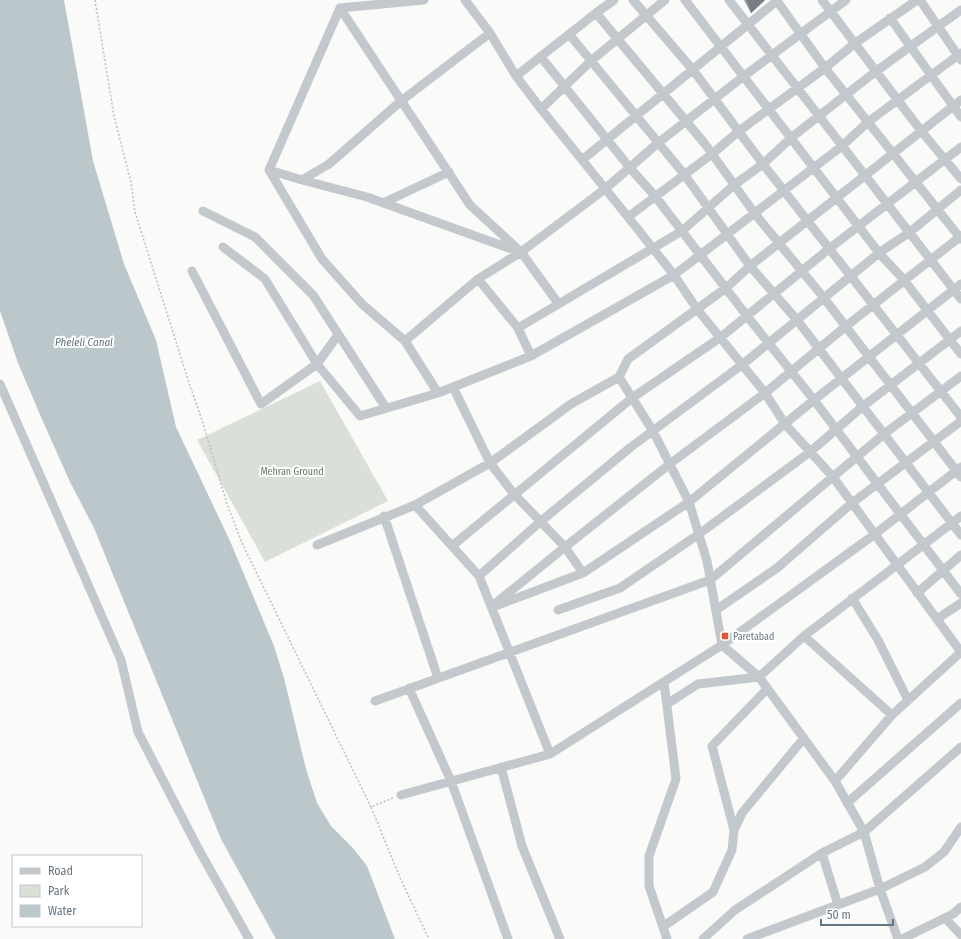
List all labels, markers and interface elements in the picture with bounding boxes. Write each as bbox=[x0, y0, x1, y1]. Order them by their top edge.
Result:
water label: Pheleli Canal bbox=[55, 336, 113, 349]
park label: Mehran Ground bbox=[260, 466, 324, 478]
marker: Paretabad bbox=[720, 631, 730, 641]
place label: Paretabad bbox=[733, 631, 774, 643]
legend bbox=[12, 855, 142, 927]
text: Road bbox=[48, 864, 73, 878]
text: Park bbox=[48, 884, 70, 898]
scale bar bbox=[821, 901, 893, 927]
text: Water bbox=[48, 904, 77, 918]
text: 50 m bbox=[827, 908, 851, 922]

